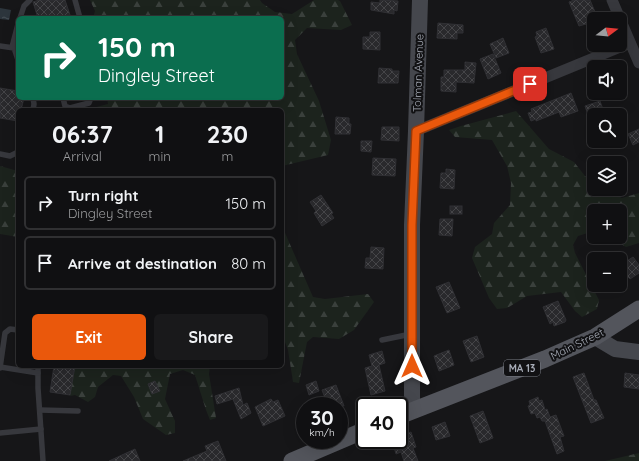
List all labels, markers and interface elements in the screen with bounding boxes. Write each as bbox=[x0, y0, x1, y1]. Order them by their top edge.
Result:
north arrow bbox=[587, 12, 627, 52]
map controls bbox=[587, 12, 627, 292]
text: 150 m bbox=[98, 29, 176, 64]
icon: right bbox=[32, 32, 84, 84]
street label: Tolman Avenue bbox=[410, 34, 426, 112]
button: sound bbox=[587, 60, 627, 100]
text: Dingley Street bbox=[98, 64, 215, 87]
pin bbox=[513, 67, 547, 101]
icon: arrive bbox=[519, 73, 541, 95]
button: search bbox=[587, 108, 627, 148]
text: 06:37 bbox=[52, 119, 113, 149]
text: 1 bbox=[155, 119, 164, 149]
text: 230 bbox=[207, 119, 248, 149]
text: Arrival bbox=[63, 148, 102, 164]
text: min bbox=[149, 148, 171, 164]
text: m bbox=[221, 148, 233, 164]
button: layers bbox=[587, 156, 627, 196]
text: Turn right bbox=[68, 186, 139, 205]
icon: right bbox=[34, 192, 56, 214]
text: 150 m bbox=[226, 194, 266, 213]
button: + bbox=[587, 204, 627, 244]
text: Dingley Street bbox=[68, 205, 152, 221]
icon: arrive bbox=[34, 252, 56, 274]
button: − bbox=[587, 252, 627, 292]
text: Arrive at destination bbox=[68, 254, 217, 273]
text: 80 m bbox=[231, 254, 266, 273]
button: Exit bbox=[32, 314, 146, 360]
button: Share bbox=[154, 314, 268, 360]
street label: Main Street bbox=[548, 325, 606, 363]
position arrow bbox=[391, 345, 433, 387]
road number: MA 13 bbox=[504, 360, 540, 376]
speed limit sign: 40 bbox=[356, 397, 408, 449]
text: 30 bbox=[310, 405, 334, 430]
text: km/h bbox=[309, 426, 335, 439]

